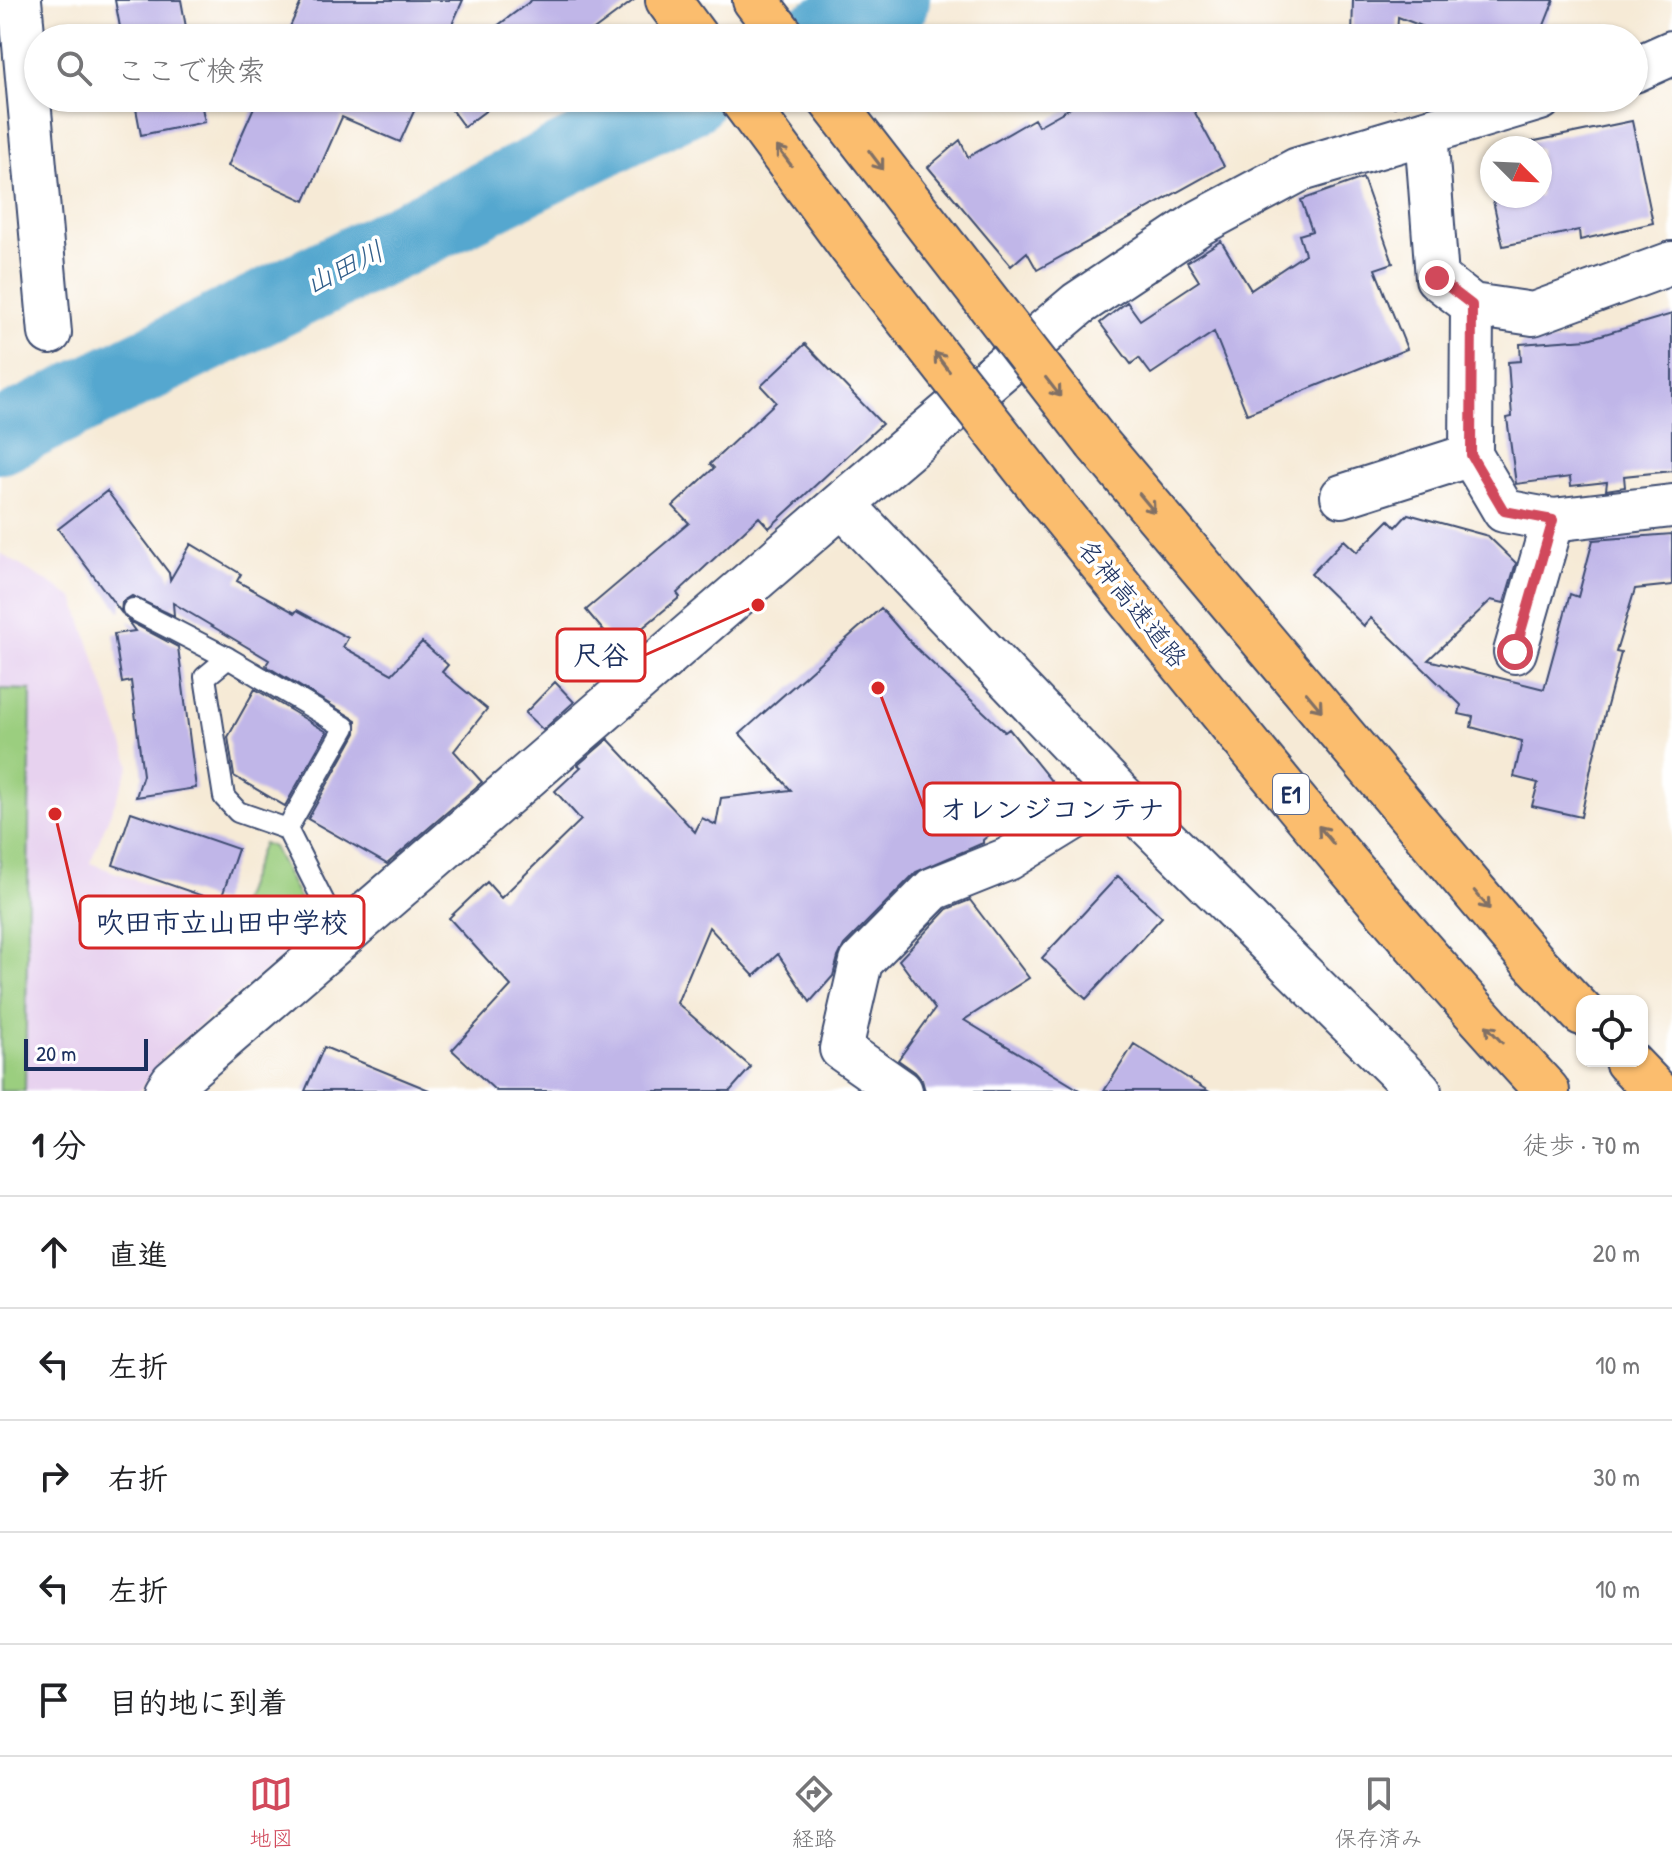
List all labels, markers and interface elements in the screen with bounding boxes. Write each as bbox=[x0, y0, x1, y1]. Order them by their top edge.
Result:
search box bbox=[24, 24, 1648, 112]
icon: search bbox=[52, 46, 96, 90]
text: ここで検索 bbox=[116, 50, 266, 90]
north arrow bbox=[1480, 136, 1552, 208]
one-way arrow bbox=[776, 146, 793, 167]
one-way arrow bbox=[868, 149, 885, 170]
water label: 山田川 bbox=[298, 232, 390, 302]
route end bbox=[1419, 260, 1455, 296]
one-way arrow bbox=[933, 352, 950, 373]
one-way arrow bbox=[1045, 376, 1062, 397]
one-way arrow bbox=[1138, 492, 1156, 512]
street label: 名神高速道路 bbox=[1070, 531, 1196, 675]
callout: 尺谷 bbox=[557, 629, 645, 681]
route start bbox=[1497, 634, 1533, 670]
text: 尺谷 bbox=[573, 636, 629, 674]
one-way arrow bbox=[1305, 691, 1323, 712]
road number: E1 bbox=[1273, 774, 1309, 814]
callout: オレンジコンテナ bbox=[924, 783, 1180, 835]
text: オレンジコンテナ bbox=[939, 790, 1165, 828]
one-way arrow bbox=[1317, 826, 1335, 846]
one-way arrow bbox=[1473, 890, 1491, 910]
callout: 吹田市立山田中学校 bbox=[80, 896, 364, 948]
text: 吹田市立山田中学校 bbox=[96, 903, 348, 941]
map controls bbox=[1576, 995, 1648, 1067]
button: locate bbox=[1576, 995, 1648, 1067]
one-way arrow bbox=[1485, 1024, 1503, 1044]
scale bar bbox=[24, 1035, 148, 1071]
text: 20 m bbox=[36, 1038, 76, 1068]
text: 1 分 bbox=[32, 1122, 86, 1168]
text: 徒歩 · 70 m bbox=[1523, 1127, 1640, 1162]
icon: ahead bbox=[32, 1230, 76, 1274]
text: 直進 bbox=[108, 1234, 168, 1274]
text: 20 m bbox=[1593, 1235, 1640, 1270]
icon: left bbox=[32, 1342, 76, 1386]
text: 左折 bbox=[108, 1346, 168, 1386]
text: 10 m bbox=[1595, 1347, 1640, 1382]
icon: right bbox=[32, 1454, 76, 1498]
text: 右折 bbox=[108, 1458, 168, 1498]
text: 30 m bbox=[1593, 1459, 1640, 1494]
icon: left bbox=[32, 1566, 76, 1610]
text: 左折 bbox=[108, 1570, 168, 1610]
text: 10 m bbox=[1595, 1571, 1640, 1606]
icon: arrive bbox=[32, 1678, 76, 1722]
text: 目的地に到着 bbox=[108, 1682, 288, 1722]
tab: 地図 bbox=[249, 1772, 293, 1853]
tab: 経路 bbox=[792, 1772, 836, 1853]
tab: 保存済み bbox=[1335, 1772, 1423, 1853]

